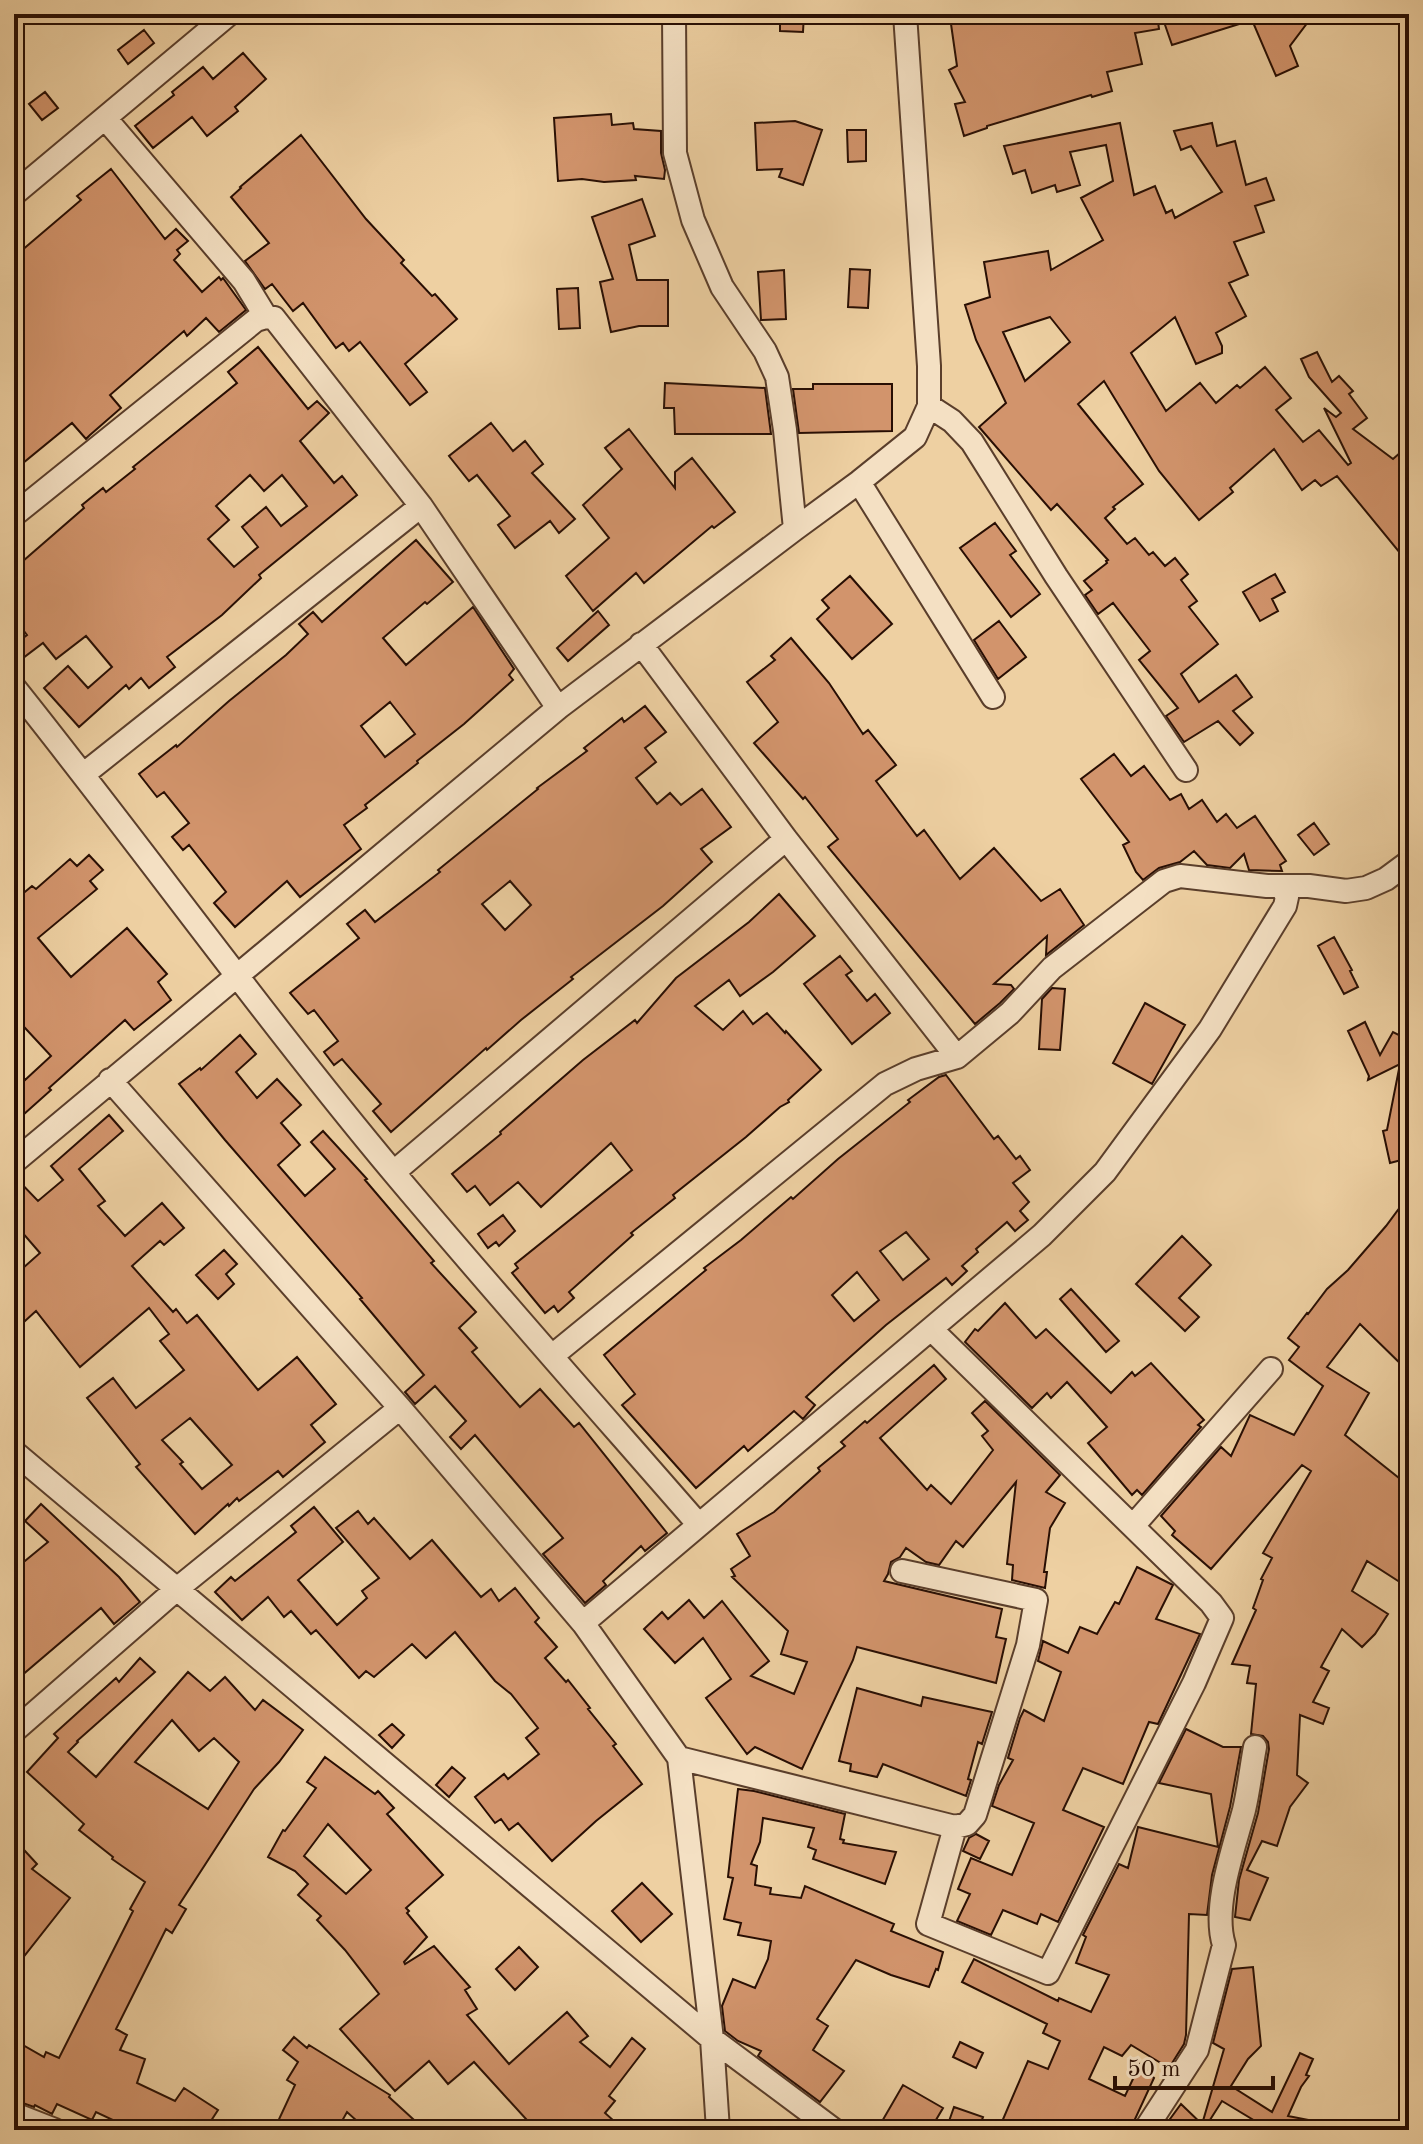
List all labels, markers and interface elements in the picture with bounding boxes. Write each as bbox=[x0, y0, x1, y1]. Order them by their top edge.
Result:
scale bar bbox=[1115, 2040, 1273, 2090]
text: 50 m bbox=[1127, 2058, 1181, 2082]

